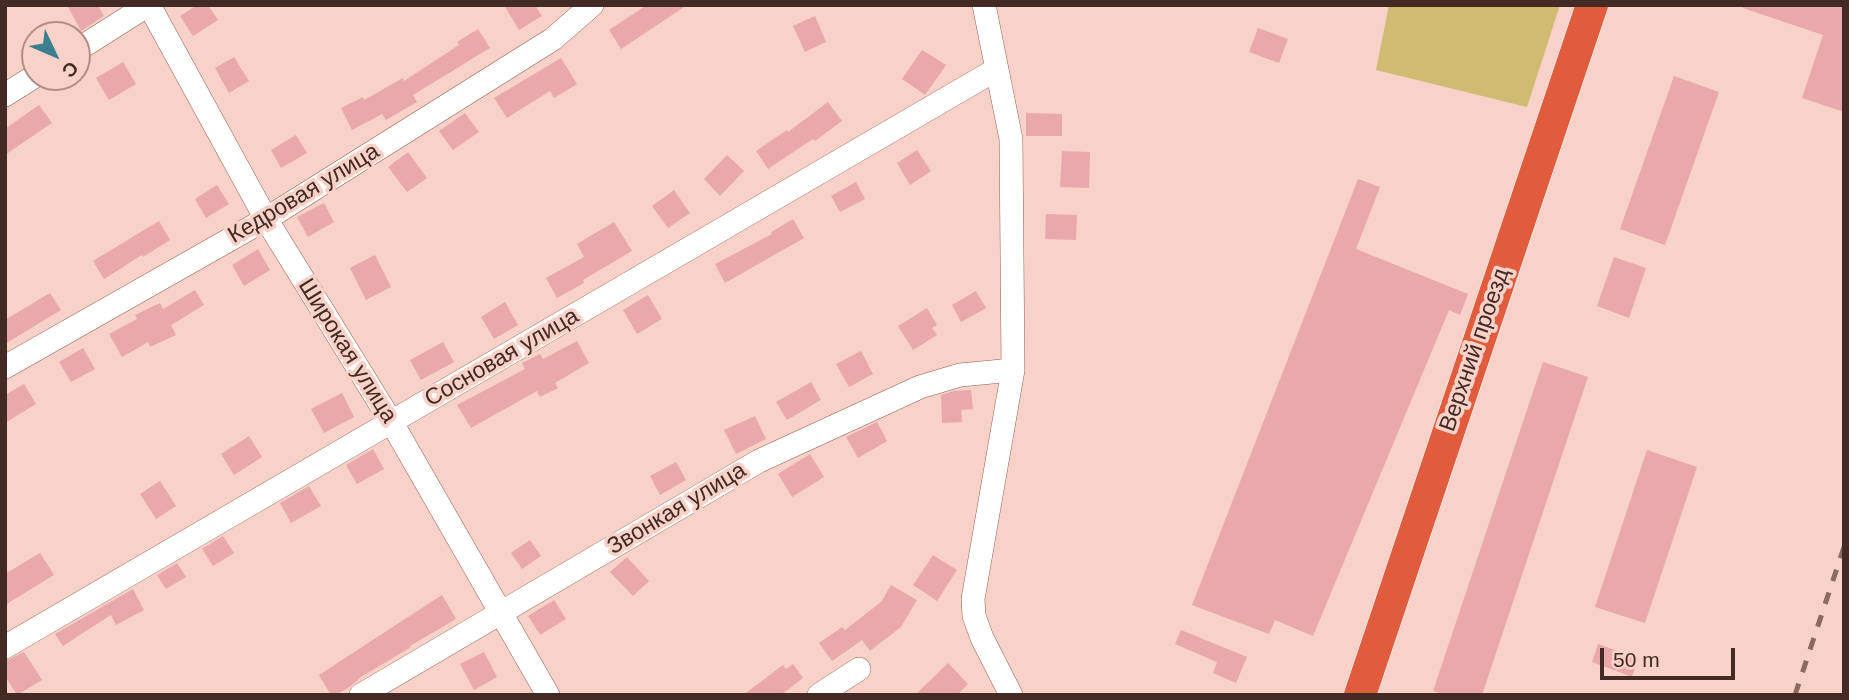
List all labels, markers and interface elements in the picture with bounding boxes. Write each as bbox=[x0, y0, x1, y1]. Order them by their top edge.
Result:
north arrow bbox=[21, 21, 91, 91]
text: С bbox=[58, 57, 82, 82]
street label: Кедровая улица bbox=[223, 138, 385, 250]
street label: Верхний проезд bbox=[1434, 265, 1516, 435]
street label: Широкая улица bbox=[292, 274, 402, 428]
street label: Сосновая улица bbox=[420, 303, 584, 413]
street label: Звонкая улица bbox=[603, 457, 751, 561]
scale bar bbox=[1604, 634, 1739, 678]
text: 50 m bbox=[1613, 648, 1660, 671]

